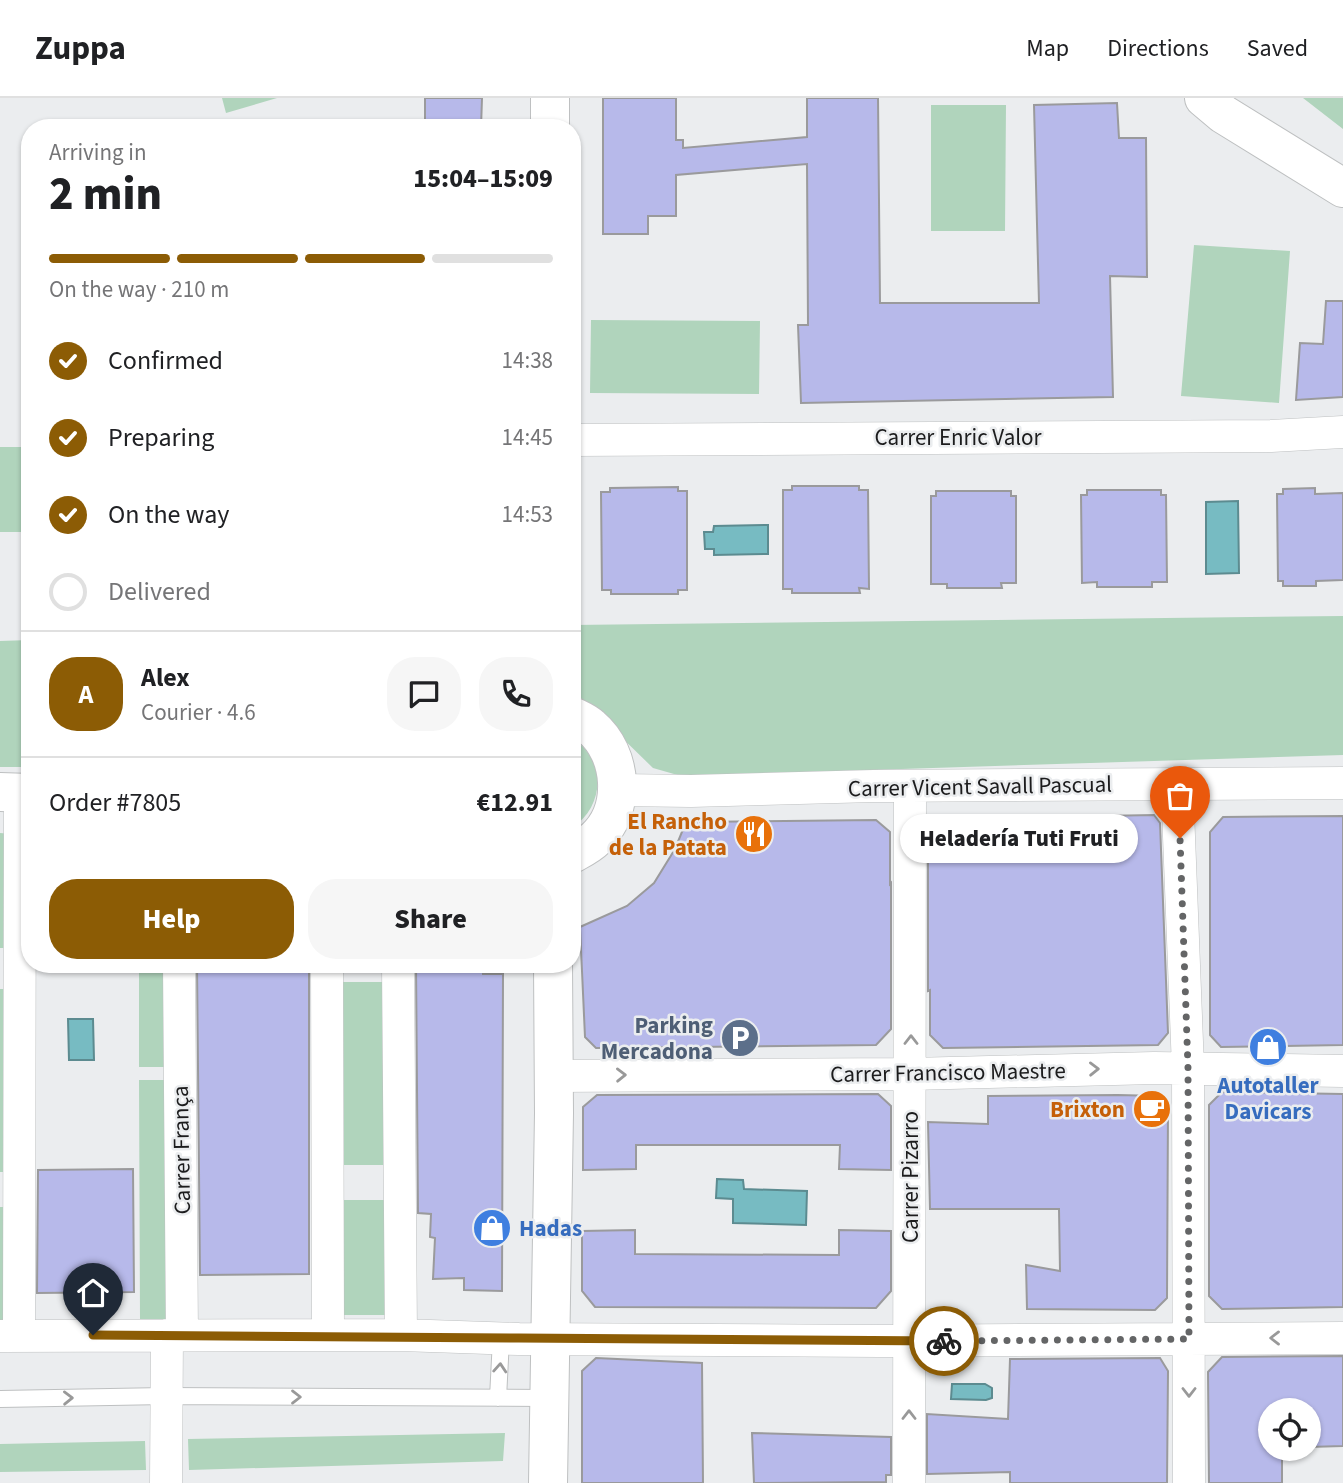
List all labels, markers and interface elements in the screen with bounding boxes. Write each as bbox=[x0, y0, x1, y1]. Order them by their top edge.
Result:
text: Zuppa bbox=[35, 25, 126, 72]
text: Map bbox=[1026, 31, 1069, 66]
text: Directions bbox=[1107, 31, 1209, 66]
text: Saved bbox=[1247, 31, 1308, 66]
text: Arriving in bbox=[49, 136, 147, 169]
text: 15:04–15:09 bbox=[413, 160, 553, 197]
text: 2 min bbox=[49, 162, 162, 227]
text: On the way · 210 m bbox=[49, 273, 229, 306]
icon: check bbox=[49, 342, 87, 380]
text: Confirmed bbox=[108, 342, 223, 379]
text: 14:38 bbox=[502, 344, 553, 377]
icon: check bbox=[49, 419, 87, 457]
text: Preparing bbox=[108, 419, 214, 456]
text: 14:45 bbox=[502, 421, 553, 454]
street label: Carrer Enric Valor bbox=[874, 421, 1043, 454]
icon: check bbox=[49, 496, 87, 534]
text: On the way bbox=[108, 496, 229, 533]
text: 14:53 bbox=[502, 498, 553, 531]
text: Delivered bbox=[108, 573, 211, 610]
button: chat bbox=[387, 657, 461, 731]
button: phone bbox=[479, 657, 553, 731]
text: Alex bbox=[141, 659, 190, 696]
text: A bbox=[79, 676, 93, 713]
text: Courier · 4.6 bbox=[141, 696, 256, 729]
pin bbox=[1150, 766, 1210, 838]
street label: Carrer Vicent Savall Pascual bbox=[848, 768, 1112, 805]
icon: bag bbox=[1161, 777, 1199, 815]
text: Order #7805 bbox=[49, 784, 181, 821]
text: €12.91 bbox=[477, 784, 553, 821]
place label: El Rancho de la Patata bbox=[609, 805, 727, 864]
restaurant icon: El Rancho de la Patata bbox=[733, 813, 775, 855]
callout: Heladería Tuti Fruti bbox=[900, 814, 1138, 862]
text: Heladería Tuti Fruti bbox=[919, 822, 1119, 855]
button: Help bbox=[49, 879, 294, 959]
button: Share bbox=[308, 879, 553, 959]
place label: Parking Mercadona bbox=[601, 1009, 713, 1068]
parking icon: Parking Mercadona bbox=[719, 1017, 761, 1059]
shop icon: Autotaller Davicars bbox=[1247, 1026, 1289, 1068]
one-way arrow bbox=[903, 1035, 919, 1045]
street label: Carrer Francisco Maestre bbox=[830, 1054, 1066, 1091]
one-way arrow bbox=[1088, 1062, 1099, 1077]
one-way arrow bbox=[616, 1067, 627, 1083]
place label: Autotaller Davicars bbox=[1216, 1069, 1320, 1128]
street label: Carrer França bbox=[164, 1085, 199, 1215]
cafe icon: Brixton bbox=[1131, 1088, 1173, 1130]
place label: Brixton bbox=[1050, 1093, 1125, 1126]
street label: Carrer Pizarro bbox=[894, 1111, 927, 1243]
shop icon: Hadas bbox=[471, 1207, 513, 1249]
place label: Hadas bbox=[519, 1212, 582, 1245]
pin bbox=[63, 1263, 123, 1335]
icon: home bbox=[74, 1274, 112, 1312]
courier bbox=[909, 1306, 979, 1376]
icon: bike bbox=[925, 1322, 963, 1360]
one-way arrow bbox=[1269, 1330, 1280, 1346]
one-way arrow bbox=[492, 1363, 507, 1374]
one-way arrow bbox=[1181, 1387, 1197, 1397]
one-way arrow bbox=[290, 1389, 301, 1404]
one-way arrow bbox=[63, 1390, 74, 1405]
map controls bbox=[1258, 1398, 1321, 1461]
button: locate bbox=[1258, 1398, 1321, 1461]
one-way arrow bbox=[901, 1409, 917, 1420]

